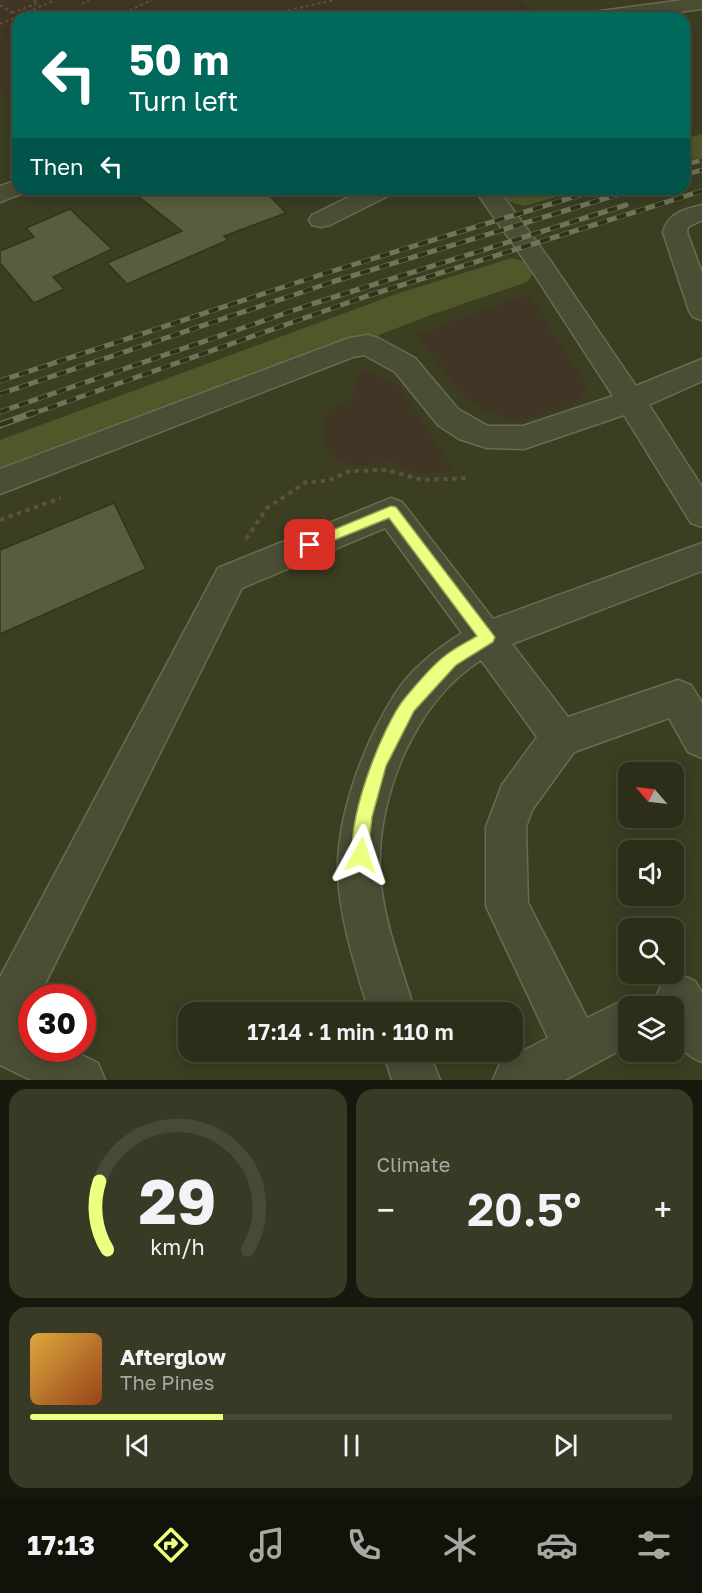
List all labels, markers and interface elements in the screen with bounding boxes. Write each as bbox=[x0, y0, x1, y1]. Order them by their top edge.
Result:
text: 50 m bbox=[129, 34, 229, 84]
icon: left bbox=[30, 36, 108, 114]
text: Turn left bbox=[129, 85, 238, 117]
icon: left bbox=[95, 150, 128, 183]
text: Then bbox=[30, 153, 83, 180]
pin bbox=[284, 519, 335, 570]
icon: arrive bbox=[293, 528, 326, 561]
north arrow bbox=[618, 762, 684, 828]
map controls bbox=[618, 762, 684, 1062]
position arrow bbox=[329, 823, 393, 887]
button: sound bbox=[618, 840, 684, 906]
button: search bbox=[618, 918, 684, 984]
speed limit sign: 30 bbox=[18, 984, 96, 1062]
button: layers bbox=[618, 996, 684, 1062]
text: 17:14 · 1 min · 110 m bbox=[247, 1018, 454, 1045]
text: Climate bbox=[377, 1152, 450, 1176]
text: 29 bbox=[139, 1163, 217, 1238]
text: 20.5° bbox=[467, 1182, 581, 1236]
text: − bbox=[377, 1190, 395, 1229]
text: + bbox=[654, 1190, 672, 1229]
text: km/h bbox=[150, 1235, 205, 1261]
text: Afterglow bbox=[120, 1343, 226, 1370]
text: The Pines bbox=[120, 1370, 214, 1394]
icon: previous bbox=[121, 1429, 154, 1462]
icon: pause bbox=[335, 1429, 368, 1462]
icon: next bbox=[549, 1429, 582, 1462]
icon: directions bbox=[150, 1524, 192, 1566]
icon: music bbox=[246, 1524, 288, 1566]
icon: phone bbox=[343, 1524, 385, 1566]
icon: climate bbox=[439, 1524, 481, 1566]
icon: car bbox=[536, 1524, 578, 1566]
icon: filters bbox=[633, 1524, 675, 1566]
text: 17:13 bbox=[27, 1529, 95, 1561]

